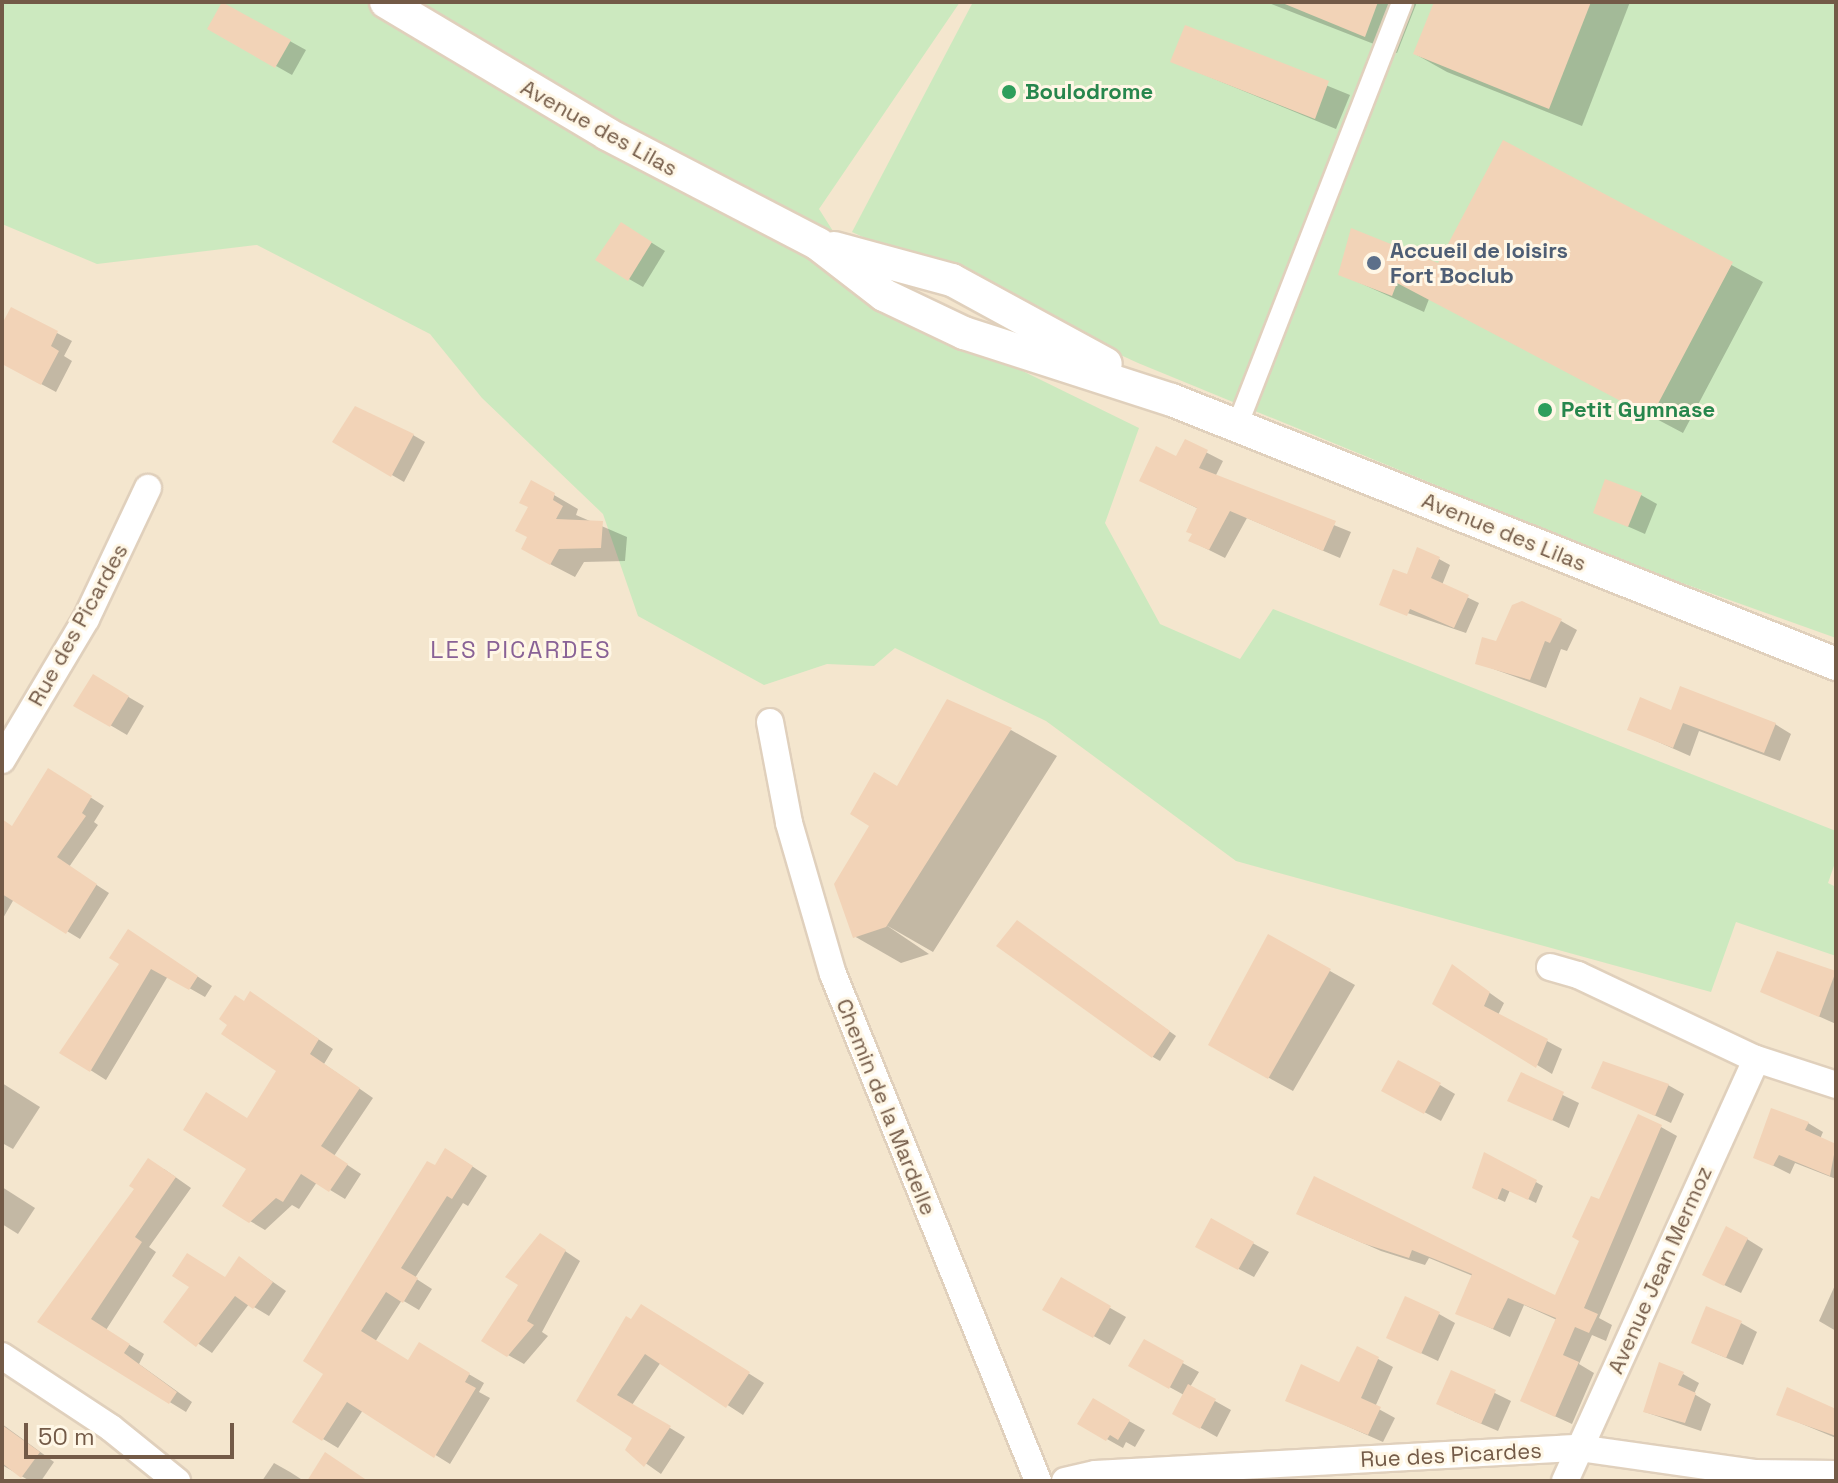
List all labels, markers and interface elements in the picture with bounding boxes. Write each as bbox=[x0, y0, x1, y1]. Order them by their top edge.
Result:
street label: Avenue des Lilas bbox=[516, 74, 682, 182]
place label: Boulodrome bbox=[1025, 79, 1153, 105]
marker: Boulodrome bbox=[1000, 83, 1018, 101]
place label: Accueil de loisirs Fort Boclub bbox=[1390, 237, 1568, 288]
marker: Accueil de loisirs Fort Boclub bbox=[1365, 254, 1383, 272]
place label: Petit Gymnase bbox=[1561, 397, 1715, 423]
marker: Petit Gymnase bbox=[1536, 401, 1554, 419]
street label: Avenue des Lilas bbox=[1418, 487, 1590, 577]
street label: Rue des Picardes bbox=[22, 539, 134, 711]
district label: LES PICARDES bbox=[430, 636, 612, 664]
street label: Chemin de la Mardelle bbox=[830, 995, 942, 1219]
street label: Avenue Jean Mermoz bbox=[1602, 1162, 1718, 1378]
scale bar bbox=[28, 1407, 238, 1457]
text: 50 m bbox=[38, 1421, 95, 1452]
street label: Rue des Picardes bbox=[1360, 1437, 1542, 1473]

